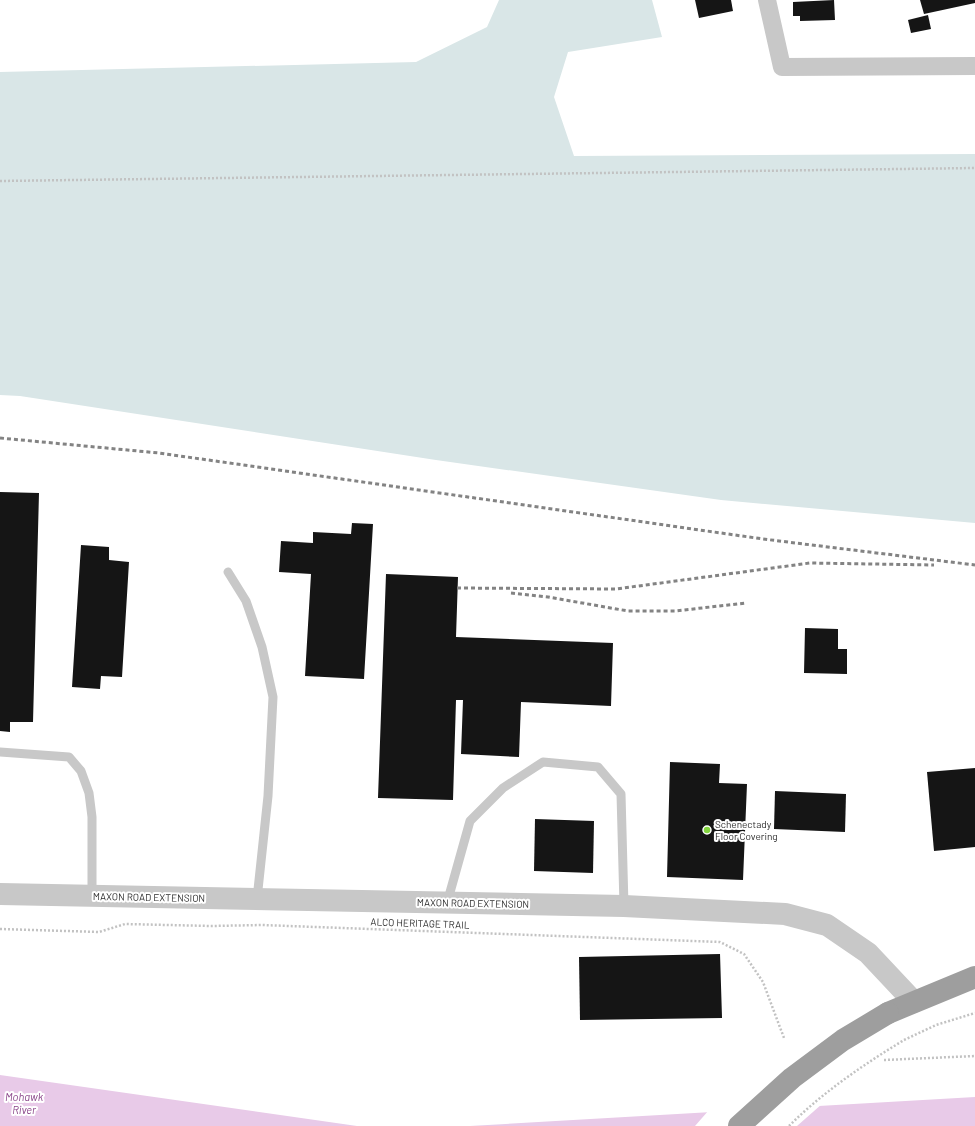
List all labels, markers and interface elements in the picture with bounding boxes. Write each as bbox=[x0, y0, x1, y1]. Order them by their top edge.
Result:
place label: Schenectady Floor Covering bbox=[715, 818, 778, 842]
marker: Schenectady Floor Covering bbox=[702, 825, 712, 835]
street label: MAXON ROAD EXTENSION bbox=[93, 890, 205, 904]
street label: MAXON ROAD EXTENSION bbox=[417, 896, 529, 910]
street label: ALCO HERITAGE TRAIL bbox=[370, 915, 470, 931]
water label: Mohawk River bbox=[5, 1090, 44, 1116]

